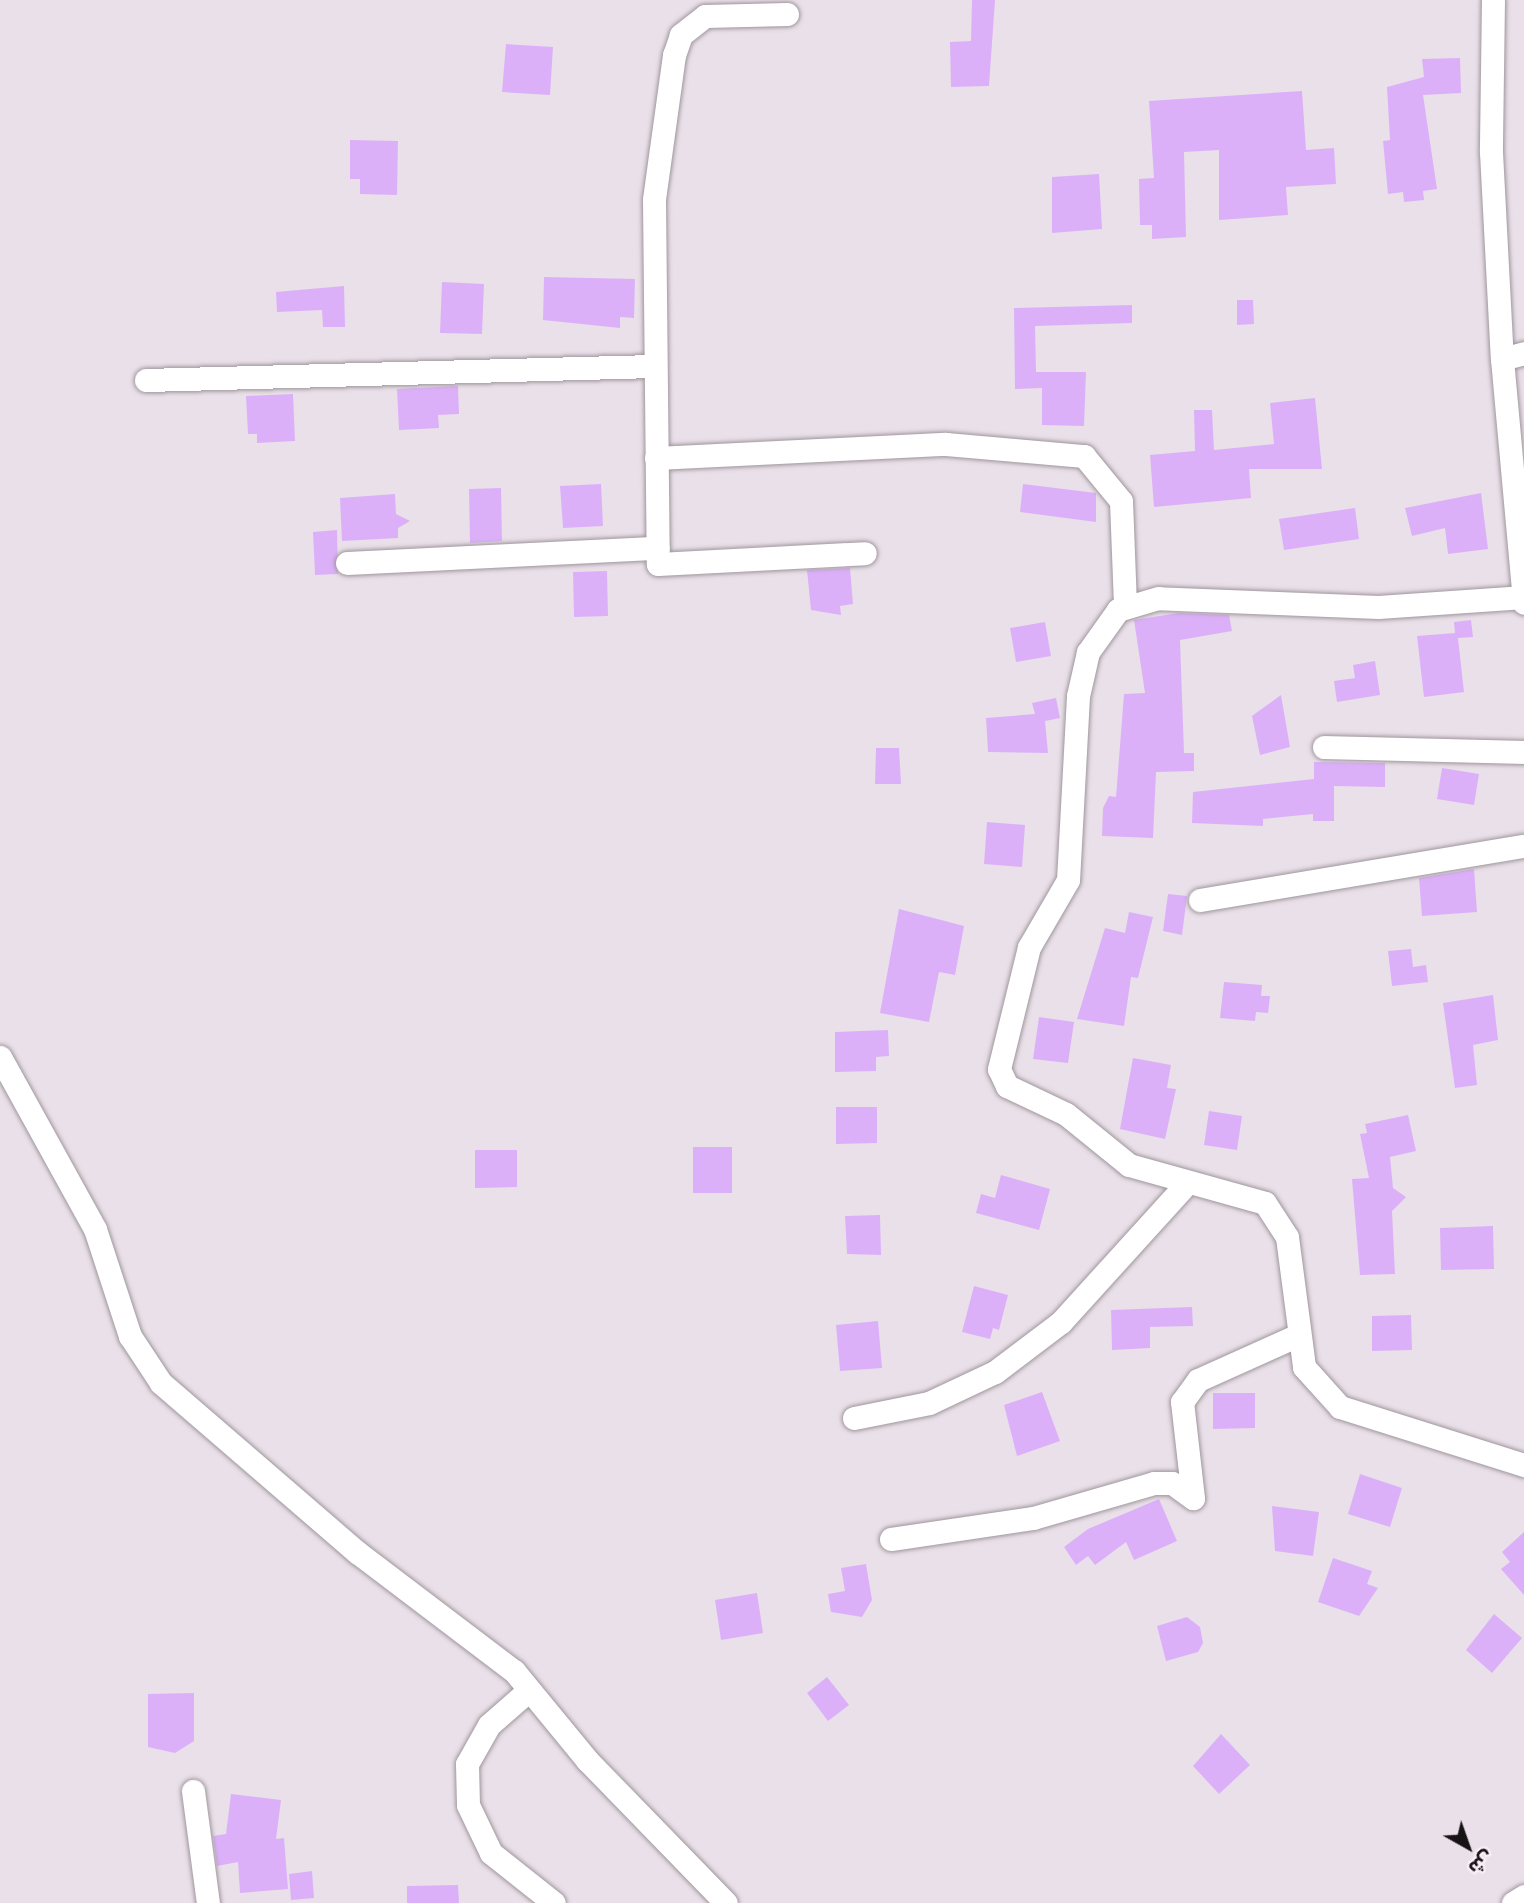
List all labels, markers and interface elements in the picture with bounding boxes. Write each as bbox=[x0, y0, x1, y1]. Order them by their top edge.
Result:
north arrow bbox=[1433, 1812, 1503, 1882]
text: ش bbox=[1464, 1846, 1499, 1881]

